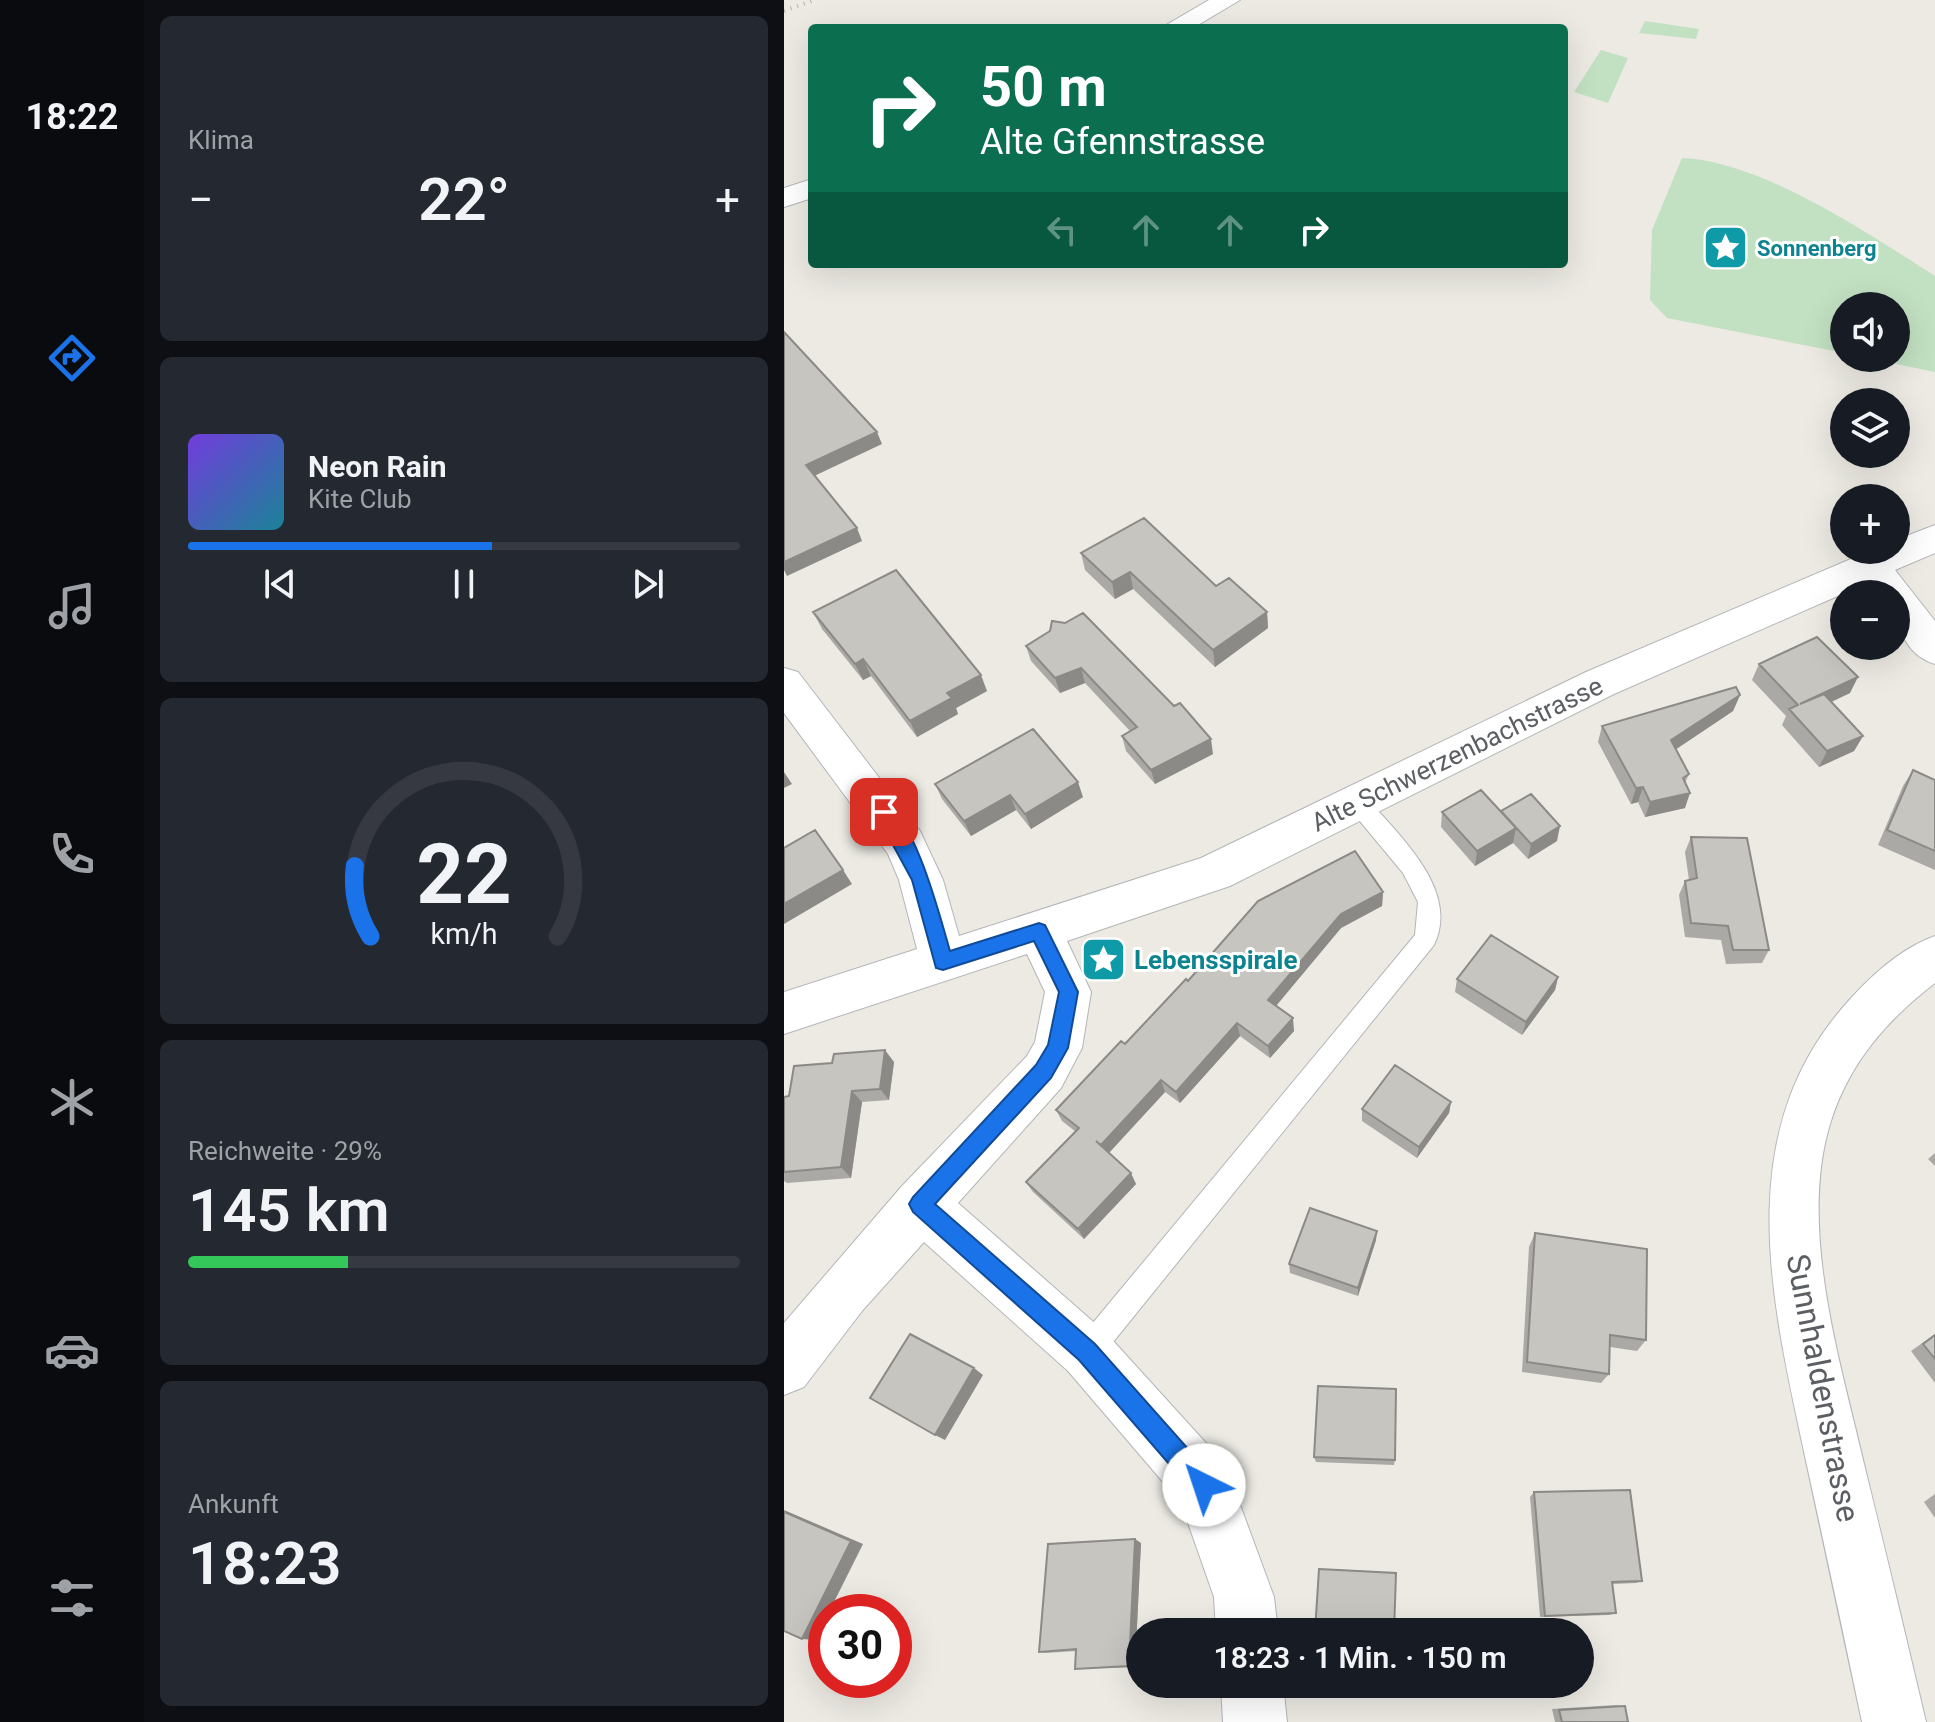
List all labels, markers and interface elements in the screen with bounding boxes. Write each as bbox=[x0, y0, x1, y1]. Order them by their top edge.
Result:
text: 50 m bbox=[980, 54, 1107, 120]
icon: right bbox=[848, 56, 952, 160]
text: 18:22 bbox=[26, 96, 118, 138]
text: Alte Gfennstrasse bbox=[980, 121, 1265, 163]
text: Klima bbox=[188, 125, 254, 155]
text: 22° bbox=[418, 164, 510, 235]
text: − bbox=[188, 174, 213, 226]
text: + bbox=[715, 174, 740, 226]
icon: left bbox=[1040, 208, 1084, 252]
icon: ahead bbox=[1124, 208, 1168, 252]
icon: ahead bbox=[1208, 208, 1252, 252]
icon: right bbox=[1292, 208, 1336, 252]
place icon: Sonnenberg bbox=[1702, 224, 1750, 272]
place label: Sonnenberg bbox=[1757, 236, 1877, 261]
map controls bbox=[1830, 292, 1910, 660]
button: sound bbox=[1830, 292, 1910, 372]
icon: directions bbox=[44, 330, 100, 386]
button: layers bbox=[1830, 388, 1910, 468]
text: Neon Rain bbox=[308, 449, 447, 484]
text: Kite Club bbox=[308, 484, 412, 514]
button: + bbox=[1830, 484, 1910, 564]
icon: previous bbox=[258, 562, 302, 606]
icon: pause bbox=[442, 562, 486, 606]
icon: next bbox=[626, 562, 670, 606]
icon: music bbox=[44, 578, 100, 634]
button: − bbox=[1830, 580, 1910, 660]
street label: Alte Schwerzenbachstrasse bbox=[1307, 670, 1607, 838]
pin bbox=[850, 778, 918, 846]
icon: arrive bbox=[862, 790, 906, 834]
icon: phone bbox=[44, 826, 100, 882]
text: 22 bbox=[416, 826, 512, 923]
text: km/h bbox=[430, 917, 498, 951]
place icon: Lebensspirale bbox=[1079, 936, 1127, 984]
place label: Lebensspirale bbox=[1134, 945, 1298, 975]
icon: climate bbox=[44, 1074, 100, 1130]
text: Reichweite · 29% bbox=[188, 1136, 382, 1166]
text: 145 km bbox=[188, 1175, 390, 1246]
street label: Sunnhaldenstrasse bbox=[1778, 1251, 1868, 1525]
icon: car bbox=[44, 1322, 100, 1378]
position arrow bbox=[1162, 1443, 1246, 1527]
text: Ankunft bbox=[188, 1489, 279, 1519]
text: 18:23 bbox=[188, 1528, 341, 1599]
icon: filters bbox=[44, 1570, 100, 1626]
speed limit sign: 30 bbox=[808, 1594, 912, 1698]
text: 18:23 · 1 Min. · 150 m bbox=[1214, 1640, 1506, 1675]

